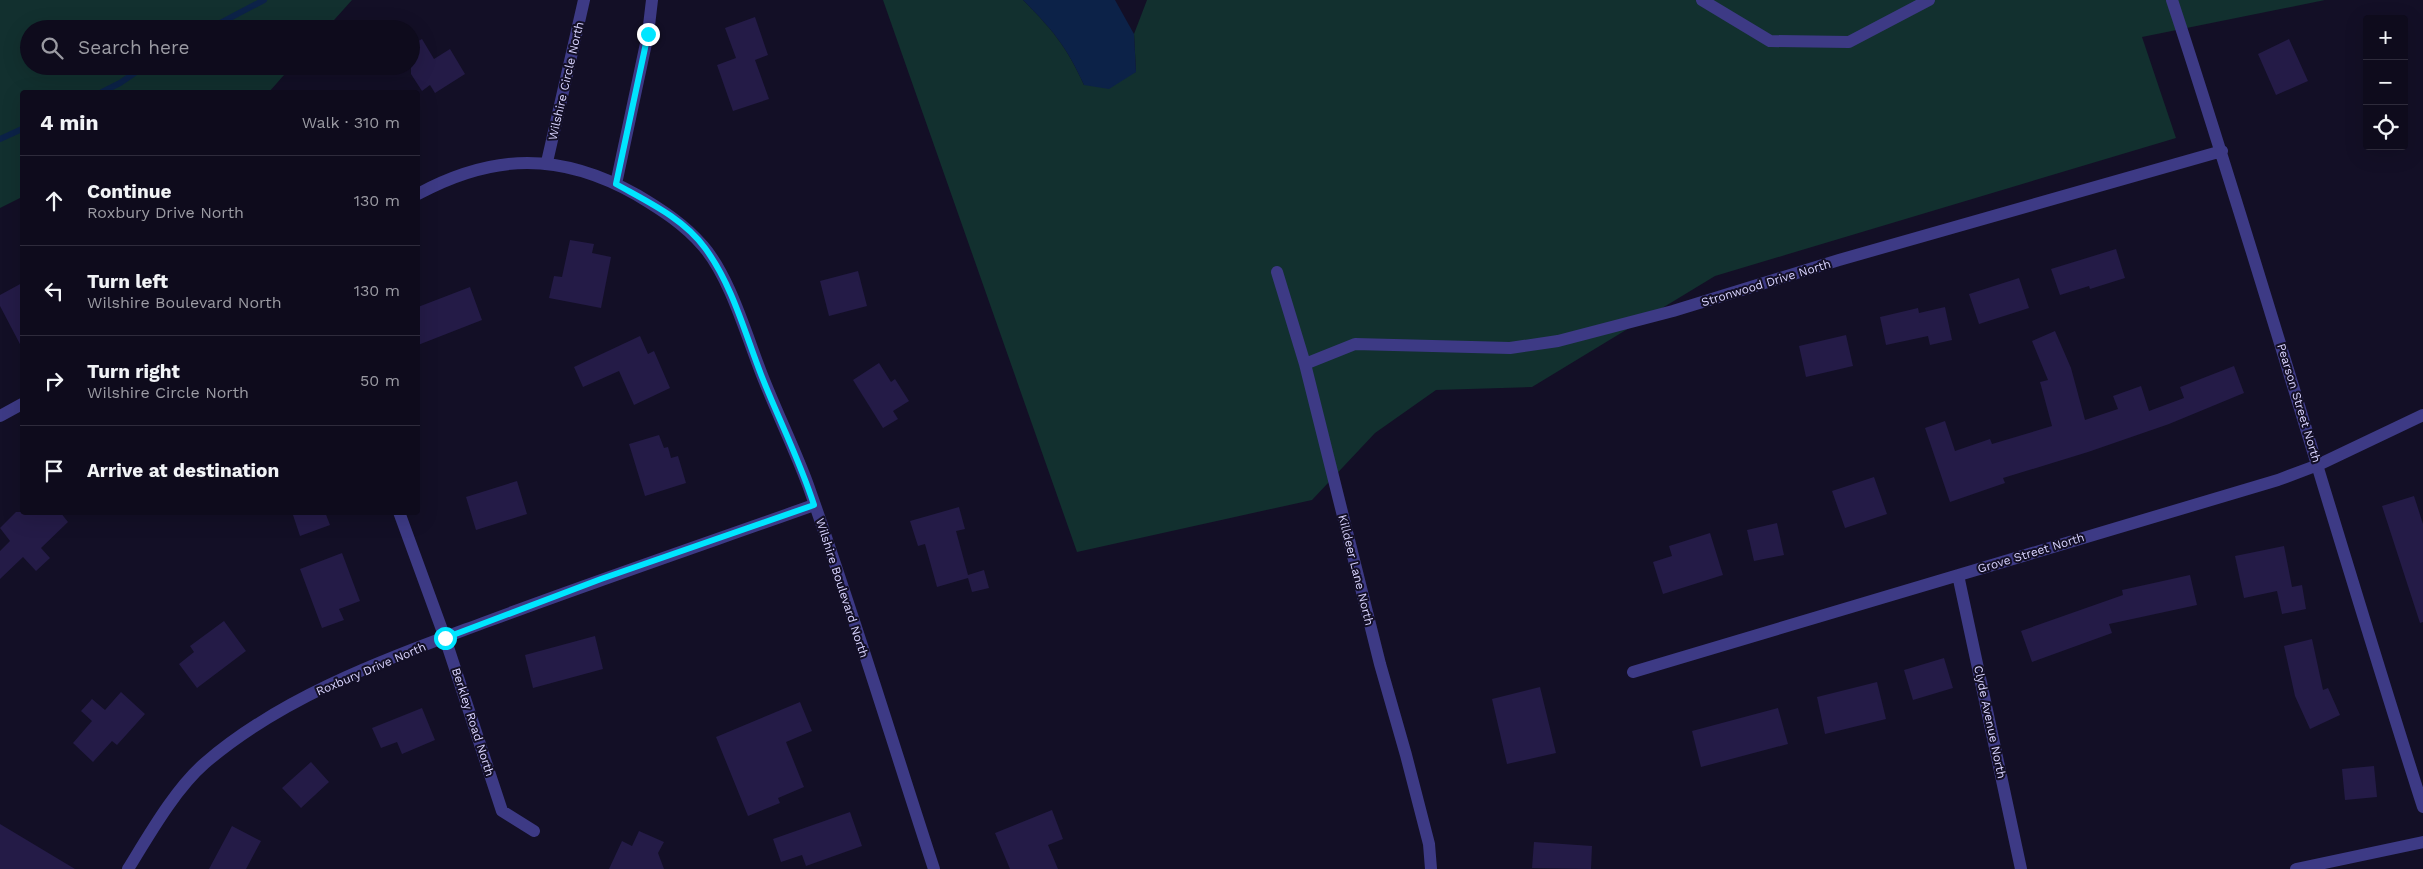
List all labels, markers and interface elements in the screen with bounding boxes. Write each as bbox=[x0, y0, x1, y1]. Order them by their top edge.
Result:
map controls bbox=[2363, 15, 2408, 150]
button: + bbox=[2363, 15, 2408, 60]
search box bbox=[20, 20, 420, 75]
street label: Wilshire Circle North bbox=[546, 20, 586, 142]
route end bbox=[637, 23, 660, 46]
icon: search bbox=[38, 34, 66, 62]
text: Search here bbox=[78, 36, 189, 59]
button: − bbox=[2363, 60, 2408, 105]
button: locate bbox=[2363, 105, 2408, 150]
text: 4 min bbox=[40, 110, 98, 135]
text: Walk · 310 m bbox=[302, 113, 400, 132]
text: Continue bbox=[87, 180, 171, 203]
icon: ahead bbox=[40, 187, 68, 215]
text: 130 m bbox=[354, 191, 400, 210]
text: Roxbury Drive North bbox=[87, 203, 244, 222]
street label: Stronwood Drive North bbox=[1700, 257, 1832, 309]
text: Turn left bbox=[87, 270, 168, 293]
icon: left bbox=[40, 277, 68, 305]
text: 130 m bbox=[354, 281, 400, 300]
text: Wilshire Boulevard North bbox=[87, 293, 282, 312]
street label: Pearson Street North bbox=[2274, 342, 2324, 464]
text: Turn right bbox=[87, 360, 180, 383]
icon: right bbox=[40, 367, 68, 395]
text: 50 m bbox=[360, 371, 400, 390]
text: Wilshire Circle North bbox=[87, 383, 249, 402]
icon: arrive bbox=[40, 457, 68, 485]
text: Arrive at destination bbox=[87, 459, 279, 482]
street label: Killdeer Lane North bbox=[1335, 513, 1377, 627]
street label: Wilshire Boulevard North bbox=[813, 516, 871, 660]
street label: Grove Street North bbox=[1976, 530, 2086, 576]
route start bbox=[434, 627, 457, 650]
street label: Roxbury Drive North bbox=[314, 640, 428, 698]
street label: Clyde Avenue North bbox=[1971, 664, 2009, 780]
street label: Berkley Road North bbox=[449, 666, 497, 778]

